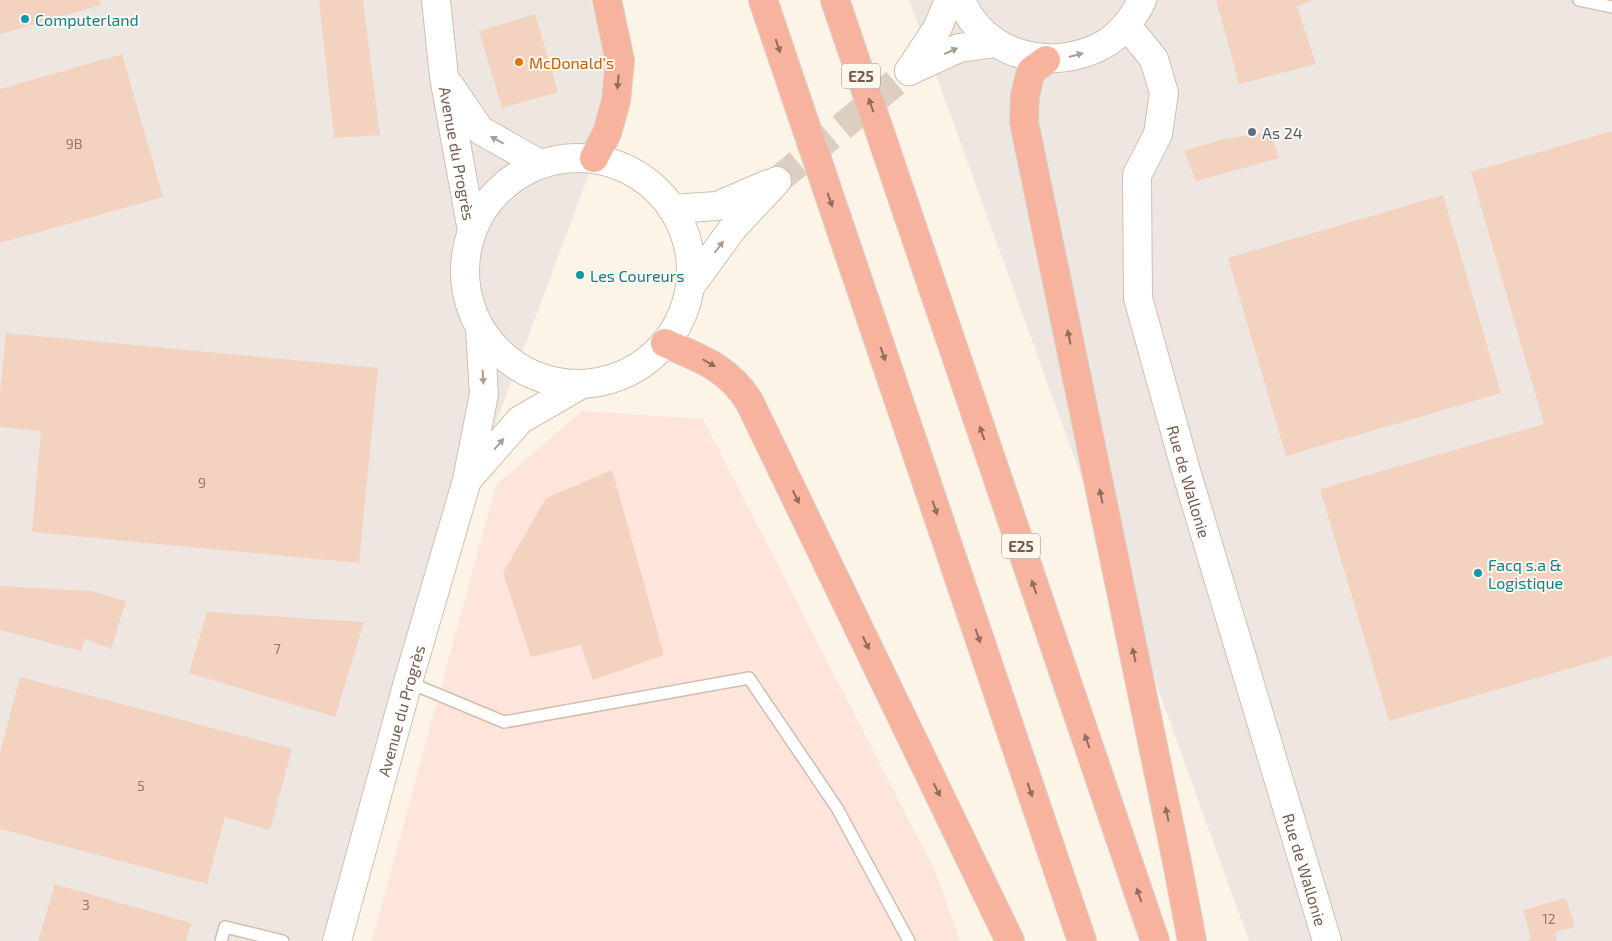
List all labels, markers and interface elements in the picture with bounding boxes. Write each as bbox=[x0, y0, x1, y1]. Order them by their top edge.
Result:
place label: Computerland bbox=[35, 10, 139, 29]
marker: Computerland bbox=[19, 13, 31, 25]
one-way arrow bbox=[774, 39, 782, 54]
one-way arrow bbox=[944, 47, 958, 55]
one-way arrow bbox=[1069, 51, 1084, 59]
place label: McDonald's bbox=[529, 53, 614, 72]
marker: McDonald's bbox=[513, 56, 525, 68]
road number: E25 bbox=[842, 64, 880, 88]
one-way arrow bbox=[614, 75, 622, 91]
street label: Avenue du Progrès bbox=[436, 85, 479, 222]
one-way arrow bbox=[867, 98, 874, 113]
place label: As 24 bbox=[1262, 123, 1303, 142]
marker: As 24 bbox=[1246, 126, 1258, 138]
house number: 9B bbox=[66, 135, 82, 152]
one-way arrow bbox=[490, 136, 505, 144]
one-way arrow bbox=[827, 193, 835, 208]
one-way arrow bbox=[714, 240, 724, 254]
place label: Les Coureurs bbox=[590, 266, 684, 285]
marker: Les Coureurs bbox=[574, 269, 586, 281]
one-way arrow bbox=[1064, 328, 1072, 344]
one-way arrow bbox=[879, 347, 887, 362]
one-way arrow bbox=[703, 359, 716, 368]
one-way arrow bbox=[480, 370, 488, 386]
street label: Rue de Wallonie bbox=[1164, 423, 1215, 540]
one-way arrow bbox=[978, 425, 986, 440]
one-way arrow bbox=[493, 438, 505, 450]
house number: 9 bbox=[198, 474, 206, 491]
one-way arrow bbox=[1097, 487, 1105, 503]
one-way arrow bbox=[792, 490, 800, 504]
one-way arrow bbox=[931, 501, 939, 516]
road number: E25 bbox=[1002, 534, 1040, 558]
place label: Facq s.a & Logistique bbox=[1488, 555, 1563, 592]
marker: Facq s.a & Logistique bbox=[1472, 567, 1484, 579]
one-way arrow bbox=[1030, 579, 1038, 594]
one-way arrow bbox=[975, 628, 982, 643]
one-way arrow bbox=[862, 636, 870, 650]
house number: 7 bbox=[273, 640, 281, 657]
street label: Avenue du Progrès bbox=[373, 643, 428, 778]
one-way arrow bbox=[1130, 647, 1138, 663]
one-way arrow bbox=[1082, 733, 1090, 748]
house number: 5 bbox=[137, 777, 145, 794]
one-way arrow bbox=[1027, 782, 1035, 797]
one-way arrow bbox=[933, 783, 941, 797]
one-way arrow bbox=[1163, 807, 1171, 822]
street label: Rue de Wallonie bbox=[1280, 811, 1331, 928]
one-way arrow bbox=[1135, 887, 1143, 902]
house number: 3 bbox=[82, 896, 90, 913]
house number: 12 bbox=[1542, 910, 1556, 927]

